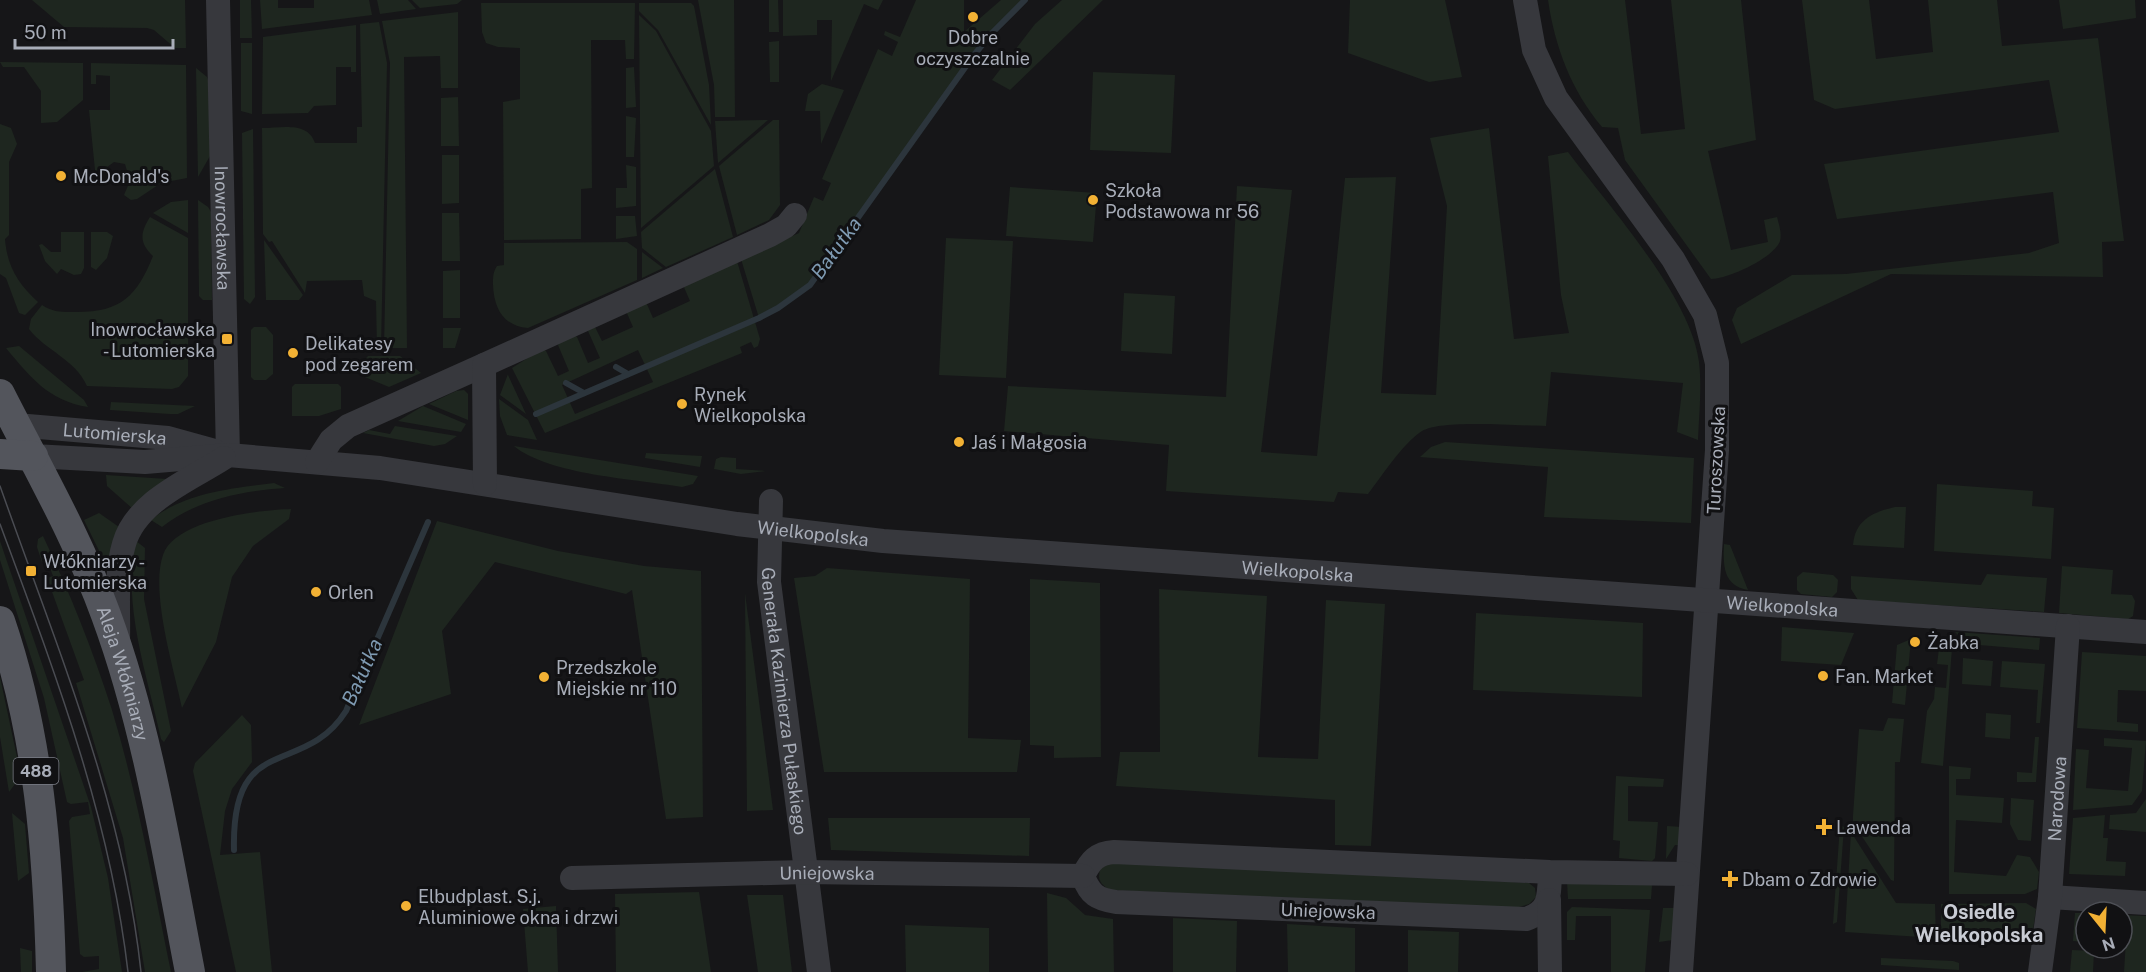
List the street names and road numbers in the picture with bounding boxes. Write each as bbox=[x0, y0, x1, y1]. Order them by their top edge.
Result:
street label: Inowrocławska bbox=[211, 165, 235, 291]
street label: Turoszowska bbox=[1703, 406, 1729, 514]
street label: Lutomierska bbox=[62, 419, 167, 448]
street label: Wielkopolska bbox=[756, 516, 870, 550]
street label: Wielkopolska bbox=[1241, 556, 1354, 585]
street label: Generała Kazimierza Pułaskiego bbox=[758, 567, 812, 836]
street label: Wielkopolska bbox=[1726, 591, 1839, 620]
street label: Aleja Włókniarzy bbox=[93, 603, 154, 743]
street label: Narodowa bbox=[2043, 756, 2070, 842]
road number: 488 bbox=[14, 758, 58, 784]
street label: Uniejowska bbox=[779, 861, 875, 883]
street label: Uniejowska bbox=[1280, 899, 1376, 923]

